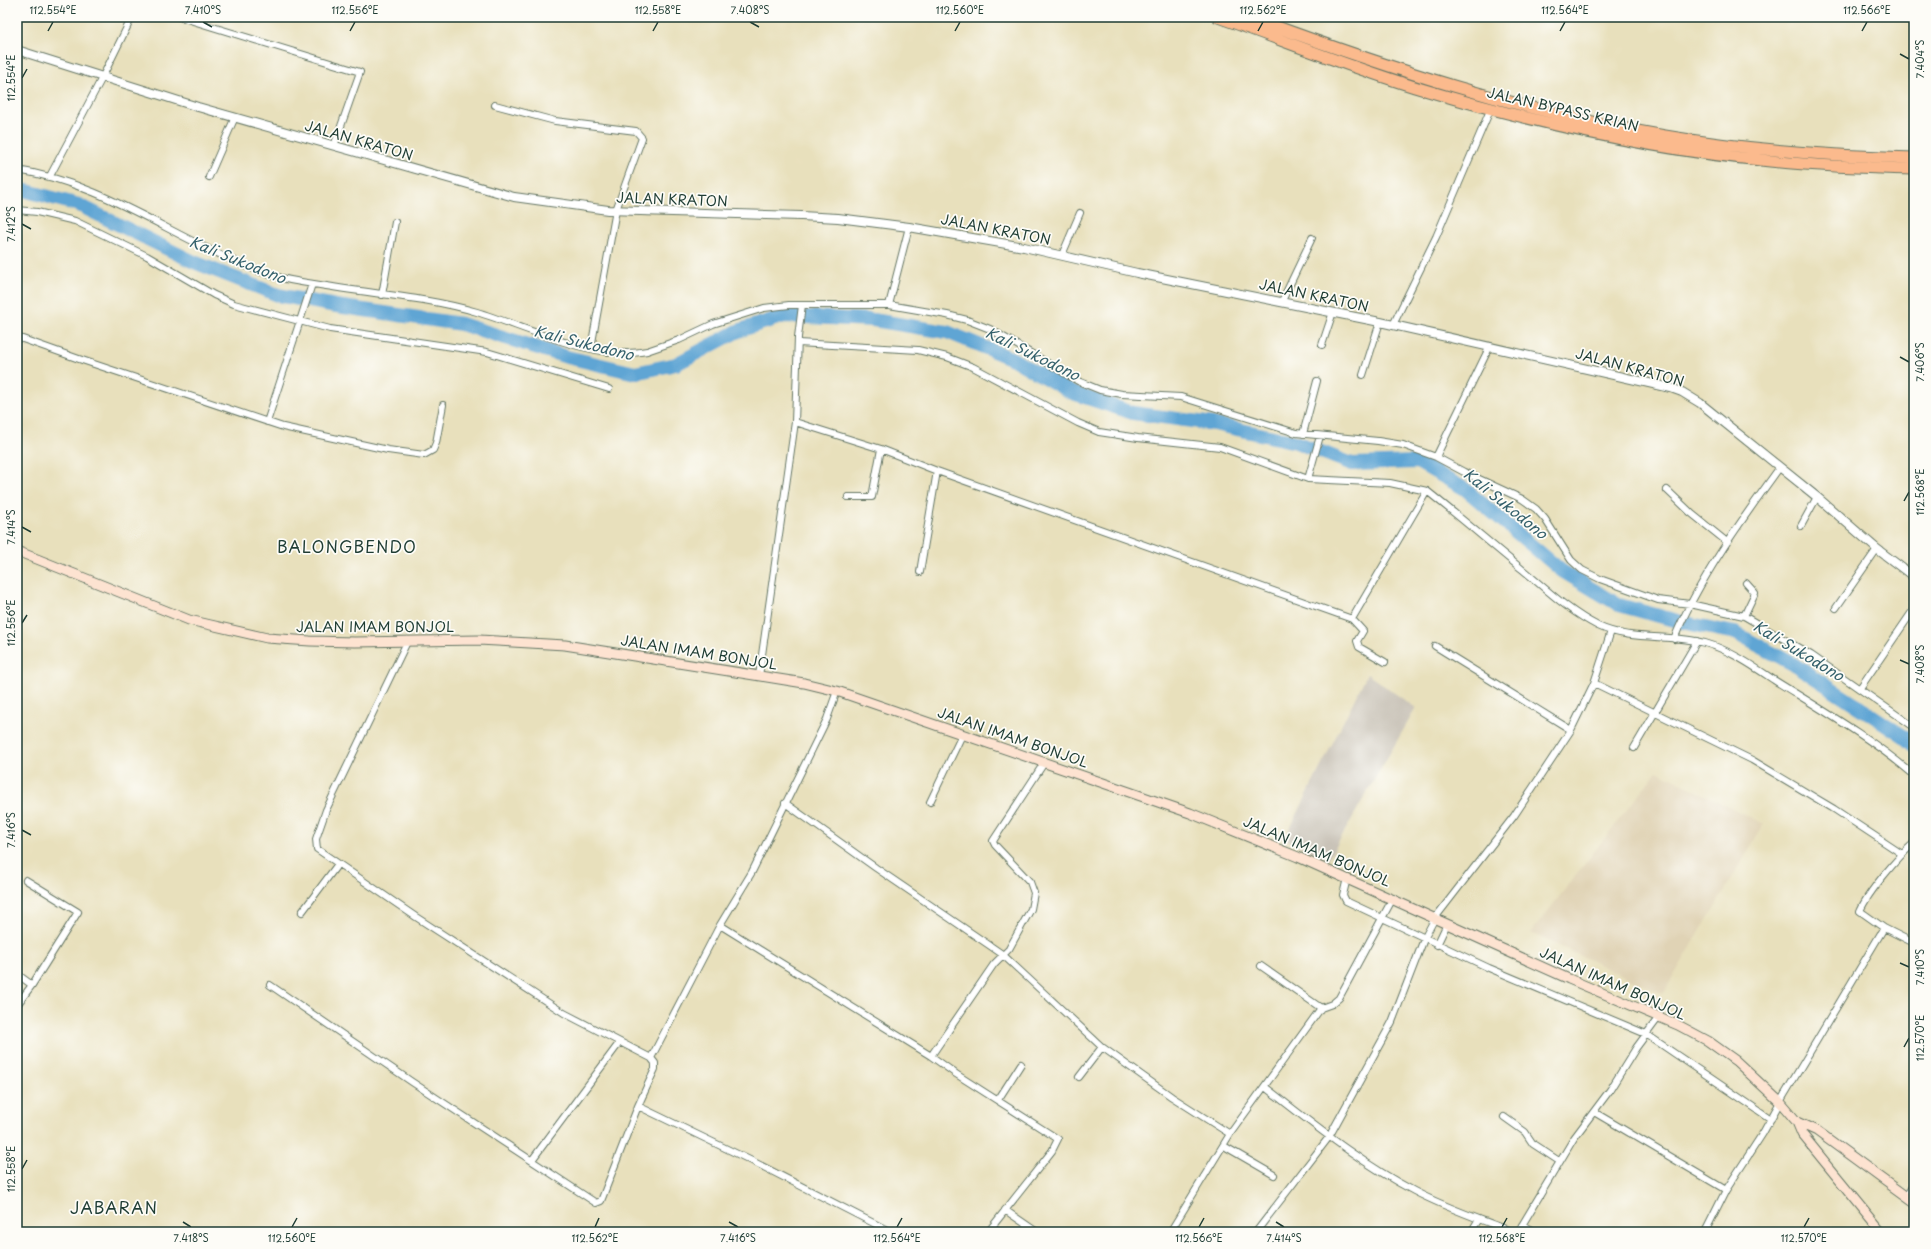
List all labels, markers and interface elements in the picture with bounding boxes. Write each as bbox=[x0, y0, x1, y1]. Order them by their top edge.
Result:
text: 112.554°E bbox=[30, 2, 76, 17]
text: 7.410°S bbox=[185, 2, 221, 17]
text: 112.556°E bbox=[331, 2, 379, 17]
text: 112.558°E bbox=[635, 2, 681, 17]
text: 7.408°S bbox=[731, 2, 769, 17]
text: 112.560°E bbox=[936, 2, 984, 17]
text: 112.562°E bbox=[1240, 2, 1286, 17]
text: 112.564°E bbox=[1541, 2, 1589, 17]
text: 112.566°E bbox=[1843, 2, 1891, 17]
text: 7.404°S bbox=[1912, 39, 1927, 79]
text: 112.554°E bbox=[3, 55, 18, 101]
street label: JALAN BYPASS KRIAN bbox=[1485, 81, 1641, 137]
street label: JALAN KRATON bbox=[302, 114, 416, 166]
street label: JALAN KRATON bbox=[616, 187, 728, 211]
text: 7.412°S bbox=[3, 206, 18, 242]
street label: JALAN KRATON bbox=[939, 208, 1053, 250]
water label: Kali Sukodono bbox=[186, 229, 291, 289]
street label: JALAN KRATON bbox=[1257, 273, 1371, 317]
water label: Kali Sukodono bbox=[532, 318, 638, 366]
water label: Kali Sukodono bbox=[982, 320, 1085, 386]
street label: JALAN KRATON bbox=[1573, 342, 1687, 392]
text: 7.406°S bbox=[1912, 342, 1927, 382]
water label: Kali Sukodono bbox=[1459, 462, 1554, 545]
text: 112.568°E bbox=[1912, 468, 1927, 516]
text: 7.414°S bbox=[3, 509, 18, 545]
district label: BALONGBENDO bbox=[277, 534, 417, 558]
text: 112.556°E bbox=[3, 599, 18, 647]
water label: Kali Sukodono bbox=[1749, 614, 1850, 687]
street label: JALAN IMAM BONJOL bbox=[296, 616, 454, 637]
street label: JALAN IMAM BONJOL bbox=[619, 629, 779, 675]
text: 7.408°S bbox=[1912, 645, 1927, 683]
street label: JALAN IMAM BONJOL bbox=[935, 701, 1091, 773]
street label: JALAN IMAM BONJOL bbox=[1240, 810, 1394, 892]
text: 7.416°S bbox=[3, 812, 18, 848]
street label: JALAN IMAM BONJOL bbox=[1537, 941, 1689, 1025]
text: 7.410°S bbox=[1912, 949, 1927, 985]
text: 112.570°E bbox=[1912, 1015, 1927, 1061]
text: 112.558°E bbox=[3, 1146, 18, 1192]
district label: JABARAN bbox=[70, 1195, 158, 1219]
text: 7.418°S bbox=[173, 1230, 209, 1245]
text: 112.560°E bbox=[268, 1230, 316, 1245]
text: 112.562°E bbox=[572, 1230, 618, 1245]
text: 7.416°S bbox=[720, 1230, 756, 1245]
text: 112.564°E bbox=[873, 1230, 921, 1245]
text: 112.566°E bbox=[1175, 1230, 1223, 1245]
text: 7.414°S bbox=[1266, 1230, 1302, 1245]
text: 112.568°E bbox=[1478, 1230, 1526, 1245]
text: 112.570°E bbox=[1781, 1230, 1827, 1245]

